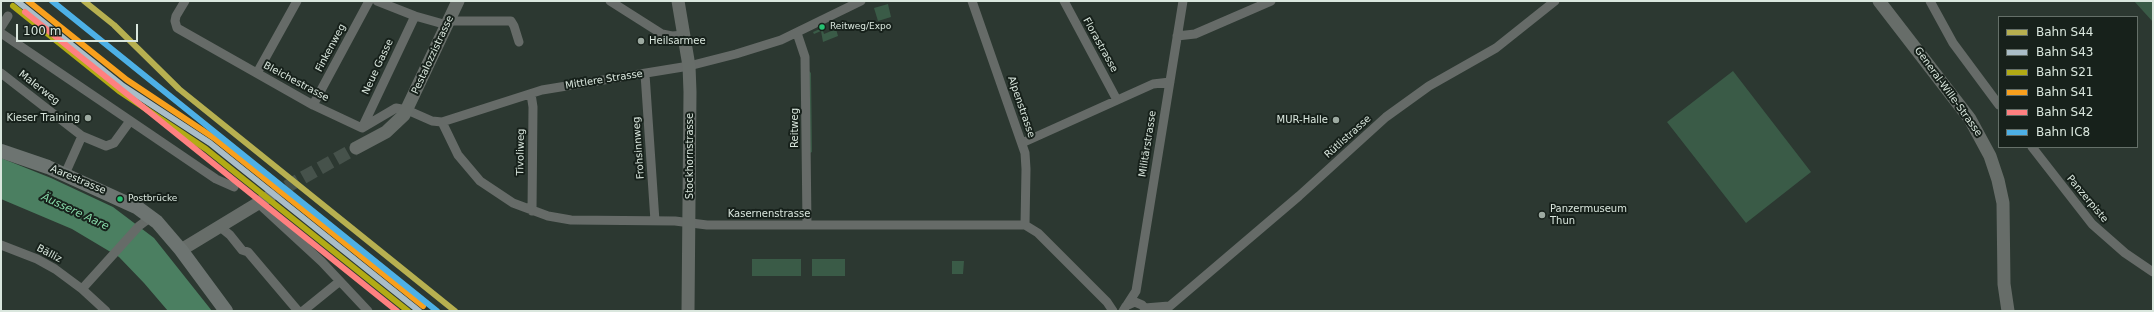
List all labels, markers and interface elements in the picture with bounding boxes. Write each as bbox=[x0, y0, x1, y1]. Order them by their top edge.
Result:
street label: Pestalozzistrasse bbox=[410, 14, 456, 96]
street label: Florastrasse bbox=[1080, 15, 1120, 75]
scale bar bbox=[18, 16, 140, 42]
legend bbox=[1998, 16, 2138, 148]
street label: Finkenweg bbox=[313, 22, 349, 74]
marker: Reitweg/Expo bbox=[817, 22, 827, 32]
place label: Reitweg/Expo bbox=[830, 22, 891, 32]
text: 100 m bbox=[23, 24, 61, 38]
text: Bahn S44 bbox=[2036, 25, 2094, 39]
place label: Heilsarmee bbox=[649, 35, 706, 47]
marker: Heilsarmee bbox=[636, 36, 646, 46]
street label: Neue Gasse bbox=[360, 37, 396, 97]
street label: General-Wille-Strasse bbox=[1912, 45, 1984, 139]
text: Bahn S43 bbox=[2036, 45, 2094, 59]
street label: Bleichestrasse bbox=[261, 60, 331, 104]
text: Bahn S21 bbox=[2036, 65, 2094, 79]
street label: Malerweg bbox=[16, 68, 62, 108]
street label: Mittlere Strasse bbox=[564, 68, 644, 92]
street label: Alpenstrasse bbox=[1005, 75, 1037, 139]
text: Bahn S41 bbox=[2036, 85, 2094, 99]
text: Bahn S42 bbox=[2036, 105, 2094, 119]
street label: Reitweg bbox=[789, 108, 801, 148]
street label: Militärstrasse bbox=[1137, 110, 1159, 178]
place label: Kieser Training bbox=[6, 112, 80, 124]
marker: Kieser Training bbox=[83, 113, 93, 123]
street label: Stockhornstrasse bbox=[684, 113, 696, 199]
street label: Rütlistrasse bbox=[1322, 113, 1374, 161]
place label: MUR-Halle bbox=[1277, 114, 1328, 126]
marker: MUR-Halle bbox=[1331, 115, 1341, 125]
street label: Frohsinnweg bbox=[631, 116, 647, 180]
text: Bahn IC8 bbox=[2036, 125, 2090, 139]
street label: Tivoliweg bbox=[515, 128, 527, 176]
street label: Aarestrasse bbox=[49, 163, 107, 197]
street label: Panzerpiste bbox=[2064, 173, 2110, 225]
water label: Äussere Aare bbox=[39, 191, 111, 233]
marker: Postbrücke bbox=[115, 194, 125, 204]
place label: Postbrücke bbox=[128, 194, 177, 204]
place label: Panzermuseum Thun bbox=[1550, 203, 1627, 226]
street label: Kasernenstrasse bbox=[728, 208, 810, 220]
marker: Panzermuseum Thun bbox=[1537, 210, 1547, 220]
street label: Bälliz bbox=[34, 242, 64, 266]

